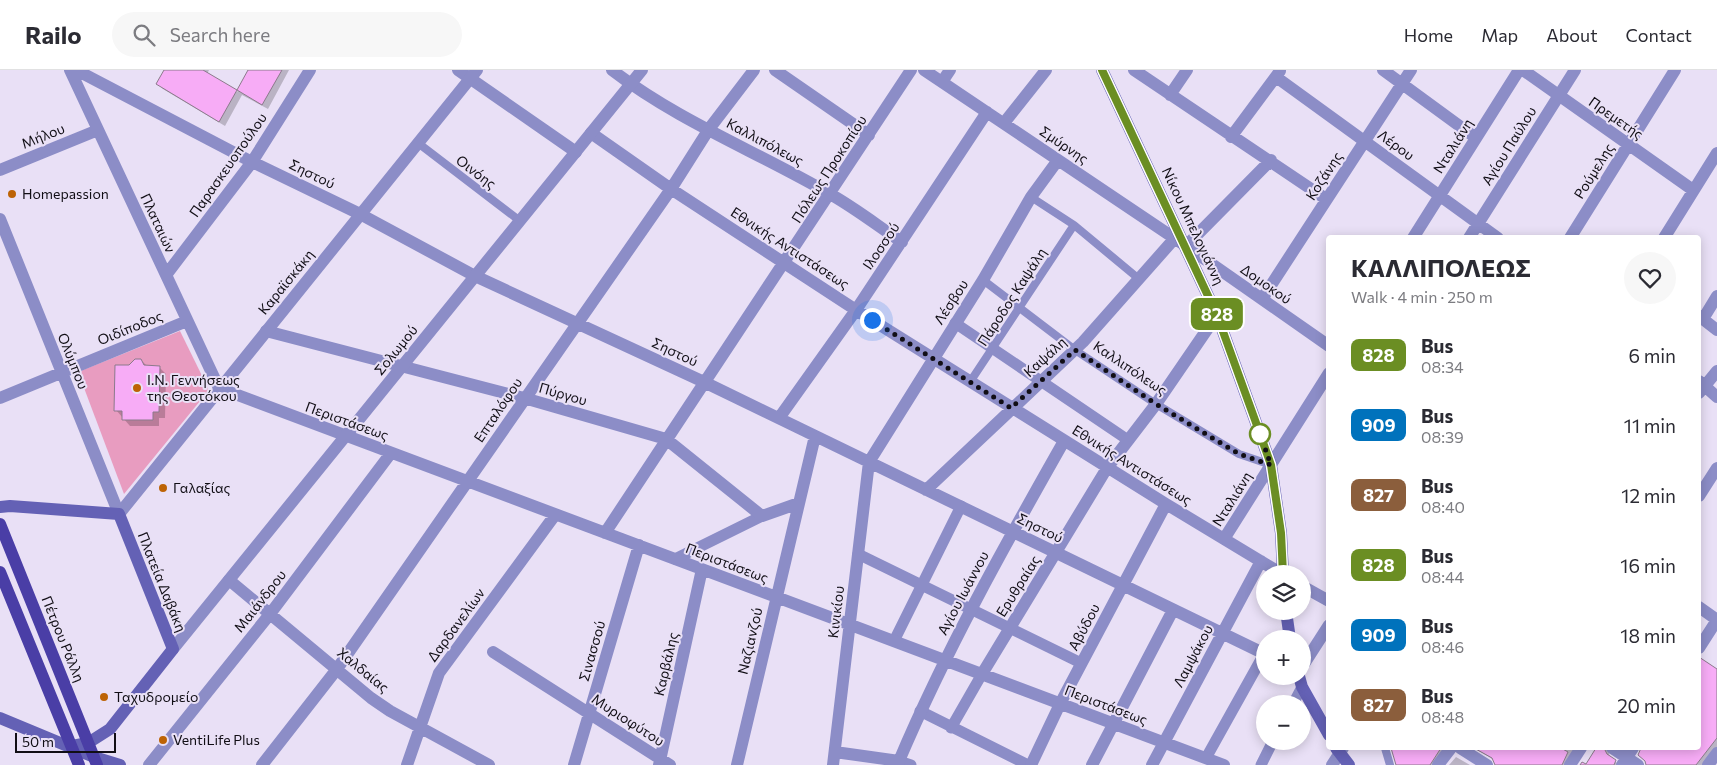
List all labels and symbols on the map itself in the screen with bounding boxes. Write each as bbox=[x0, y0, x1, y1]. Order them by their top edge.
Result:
street label: Πρεμετής bbox=[1586, 93, 1647, 142]
street label: Αγίου Παύλου bbox=[1478, 103, 1540, 188]
street label: Παρασκευοπούλου bbox=[185, 109, 270, 220]
street label: Πόλεως Προκοπίου bbox=[787, 112, 870, 226]
street label: Καλλιπόλεως bbox=[724, 114, 807, 169]
street label: Νταλιάνη bbox=[1429, 115, 1476, 176]
street label: Μήλου bbox=[19, 119, 67, 152]
street label: Σμύρνης bbox=[1037, 122, 1092, 167]
street label: Λέρου bbox=[1375, 126, 1418, 164]
street label: Ρούμελης bbox=[1570, 140, 1617, 202]
street label: Κοζάνης bbox=[1302, 148, 1346, 203]
street label: Οινόης bbox=[453, 151, 500, 192]
street label: Σηστού bbox=[287, 155, 338, 192]
street label: Νίκου Μπελογιάννη bbox=[1159, 164, 1228, 287]
place label: Homepassion bbox=[22, 185, 109, 202]
marker: Homepassion bbox=[6, 188, 18, 200]
street label: Πλαταιών bbox=[137, 190, 180, 255]
street label: Εθνικής Αντιστάσεως bbox=[728, 203, 853, 292]
street label: Ιλοσσού bbox=[859, 219, 903, 273]
street label: Πάροδος Καψάλη bbox=[974, 244, 1050, 349]
street label: Καραϊσκάκη bbox=[254, 246, 317, 318]
street label: Δομοκού bbox=[1238, 260, 1295, 307]
street label: Λέσβου bbox=[930, 276, 971, 327]
line badge: 828 bbox=[1188, 298, 1246, 330]
street label: Οιδίποδος bbox=[95, 307, 165, 348]
your location bbox=[860, 308, 885, 333]
street label: Σολωμού bbox=[370, 321, 421, 378]
street label: Ολύμπου bbox=[55, 330, 92, 392]
street label: Καψάλη bbox=[1020, 333, 1070, 380]
street label: Σηστού bbox=[650, 334, 701, 370]
street label: Καλλιπόλεως bbox=[1090, 337, 1170, 398]
place label: Ι.Ν. Γεννήσεως της Θεοτόκου bbox=[147, 371, 240, 404]
street label: Επταλόφου bbox=[470, 374, 525, 445]
street label: Πύργου bbox=[537, 379, 589, 409]
marker: Ι.Ν. Γεννήσεως της Θεοτόκου bbox=[131, 382, 143, 394]
street label: Περιστάσεως bbox=[303, 398, 391, 443]
street label: Εθνικής Αντιστάσεως bbox=[1069, 421, 1195, 508]
unlabelled marker bbox=[1249, 423, 1271, 445]
street label: Νταλιάνη bbox=[1208, 468, 1255, 529]
place label: Γαλαξίας bbox=[173, 479, 231, 496]
marker: Γαλαξίας bbox=[157, 482, 169, 494]
street label: Σηστού bbox=[1015, 509, 1066, 546]
street label: Πλατεία Δαβάκη bbox=[135, 529, 190, 634]
street label: Περιστάσεως bbox=[683, 539, 771, 586]
street label: Αγίου Ιωάννου bbox=[933, 548, 992, 638]
street label: Ερυθραίας bbox=[992, 552, 1043, 620]
street label: Μαιάνδρου bbox=[230, 566, 289, 635]
street label: Δαρδανελίων bbox=[423, 585, 488, 665]
street label: Κινικίου bbox=[824, 585, 847, 639]
street label: Πέτρου Ράλλη bbox=[38, 593, 88, 684]
street label: Αβύδου bbox=[1064, 600, 1103, 653]
street label: Ναζιανζού bbox=[734, 606, 765, 676]
street label: Σινασσού bbox=[575, 618, 608, 683]
street label: Λαμψάκου bbox=[1169, 622, 1216, 690]
street label: Καρβάλης bbox=[650, 630, 681, 697]
street label: Χαλδαίας bbox=[334, 644, 393, 696]
street label: Περιστάσεως bbox=[1062, 681, 1150, 728]
place label: Ταχυδρομείο bbox=[114, 688, 198, 705]
street label: Μυριοφύτου bbox=[589, 690, 668, 749]
marker: Ταχυδρομείο bbox=[98, 691, 110, 703]
scale bar bbox=[15, 730, 116, 753]
place label: VentiLife Plus bbox=[173, 731, 260, 748]
marker: VentiLife Plus bbox=[157, 734, 169, 746]

